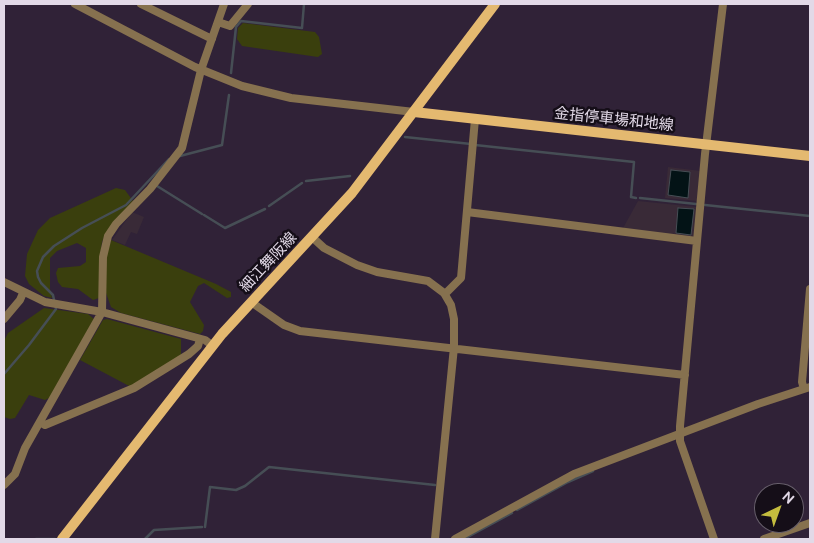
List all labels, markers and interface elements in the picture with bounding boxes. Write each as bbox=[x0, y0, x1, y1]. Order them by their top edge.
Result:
street label: 金指停車場和地線 bbox=[553, 104, 675, 134]
street label: 細江舞阪線 bbox=[236, 228, 300, 296]
north arrow bbox=[754, 483, 804, 533]
text: N bbox=[779, 488, 798, 507]

